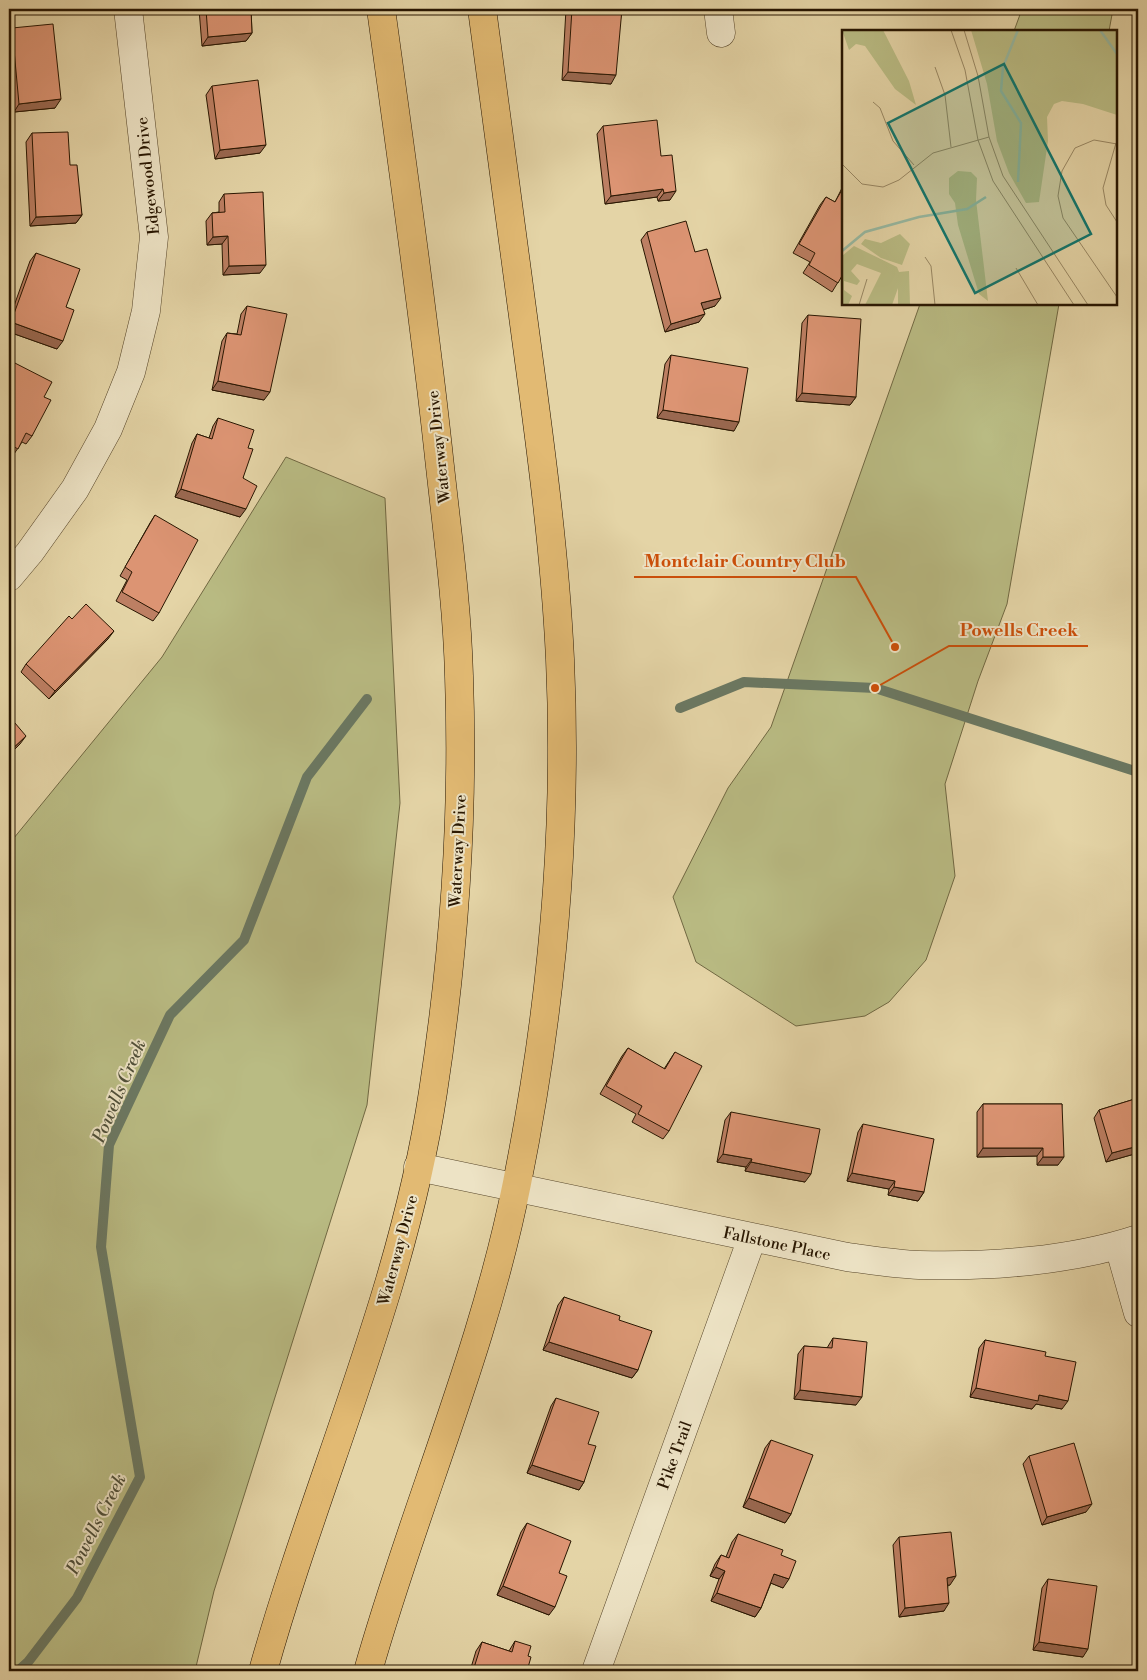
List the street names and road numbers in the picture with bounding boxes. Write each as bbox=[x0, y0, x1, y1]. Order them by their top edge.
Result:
street label: Edgewood Drive bbox=[132, 116, 164, 236]
street label: Waterway Drive bbox=[423, 389, 455, 505]
street label: Waterway Drive bbox=[445, 794, 471, 909]
street label: Waterway Drive bbox=[373, 1193, 422, 1309]
street label: Fallstone Place bbox=[721, 1223, 832, 1265]
street label: Pike Trail bbox=[653, 1418, 697, 1492]

